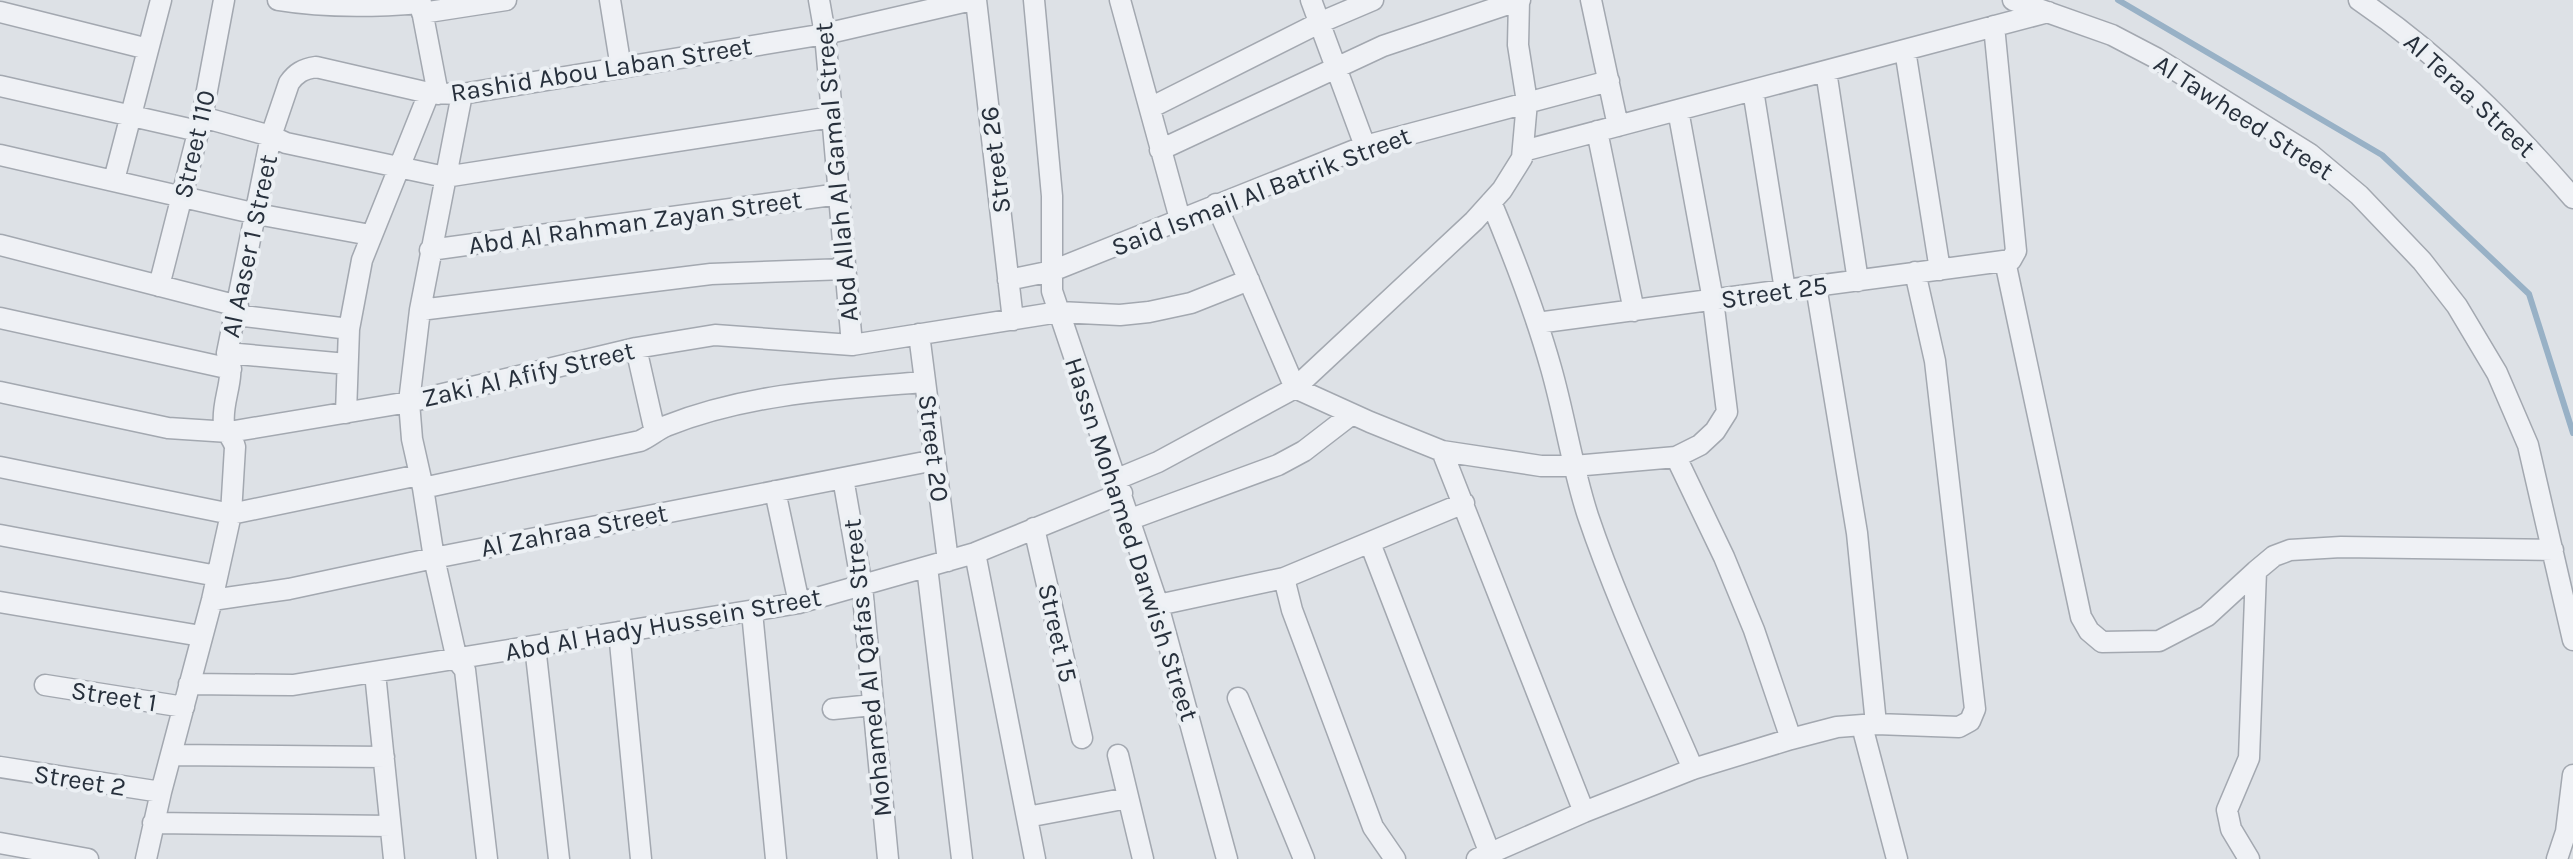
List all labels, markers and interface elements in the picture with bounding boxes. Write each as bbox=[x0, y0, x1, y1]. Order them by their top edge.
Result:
street label: Abd Allah Al Gamal Street bbox=[808, 21, 865, 323]
street label: Al Teraa Street bbox=[2398, 27, 2542, 164]
street label: Rashid Abou Laban Street bbox=[448, 30, 754, 109]
street label: Al Tawheed Street bbox=[2148, 48, 2339, 187]
street label: Street 110 bbox=[167, 87, 222, 201]
street label: Street 26 bbox=[974, 105, 1017, 215]
street label: Said Ismail Al Batrik Street bbox=[1107, 120, 1415, 263]
street label: Al Aaser 1 Street bbox=[215, 152, 284, 340]
street label: Abd Al Rahman Zayan Street bbox=[467, 184, 804, 261]
street label: Street 25 bbox=[1719, 270, 1829, 315]
street label: Zaki Al Afify Street bbox=[419, 335, 637, 414]
street label: Hassn Mohamed Darwish Street bbox=[1058, 353, 1205, 725]
street label: Street 20 bbox=[912, 393, 955, 504]
street label: Al Zahraa Street bbox=[478, 497, 670, 564]
street label: Mohamed Al Qafas Street bbox=[836, 517, 899, 819]
street label: Abd Al Hady Hussein Street bbox=[503, 581, 824, 668]
street label: Street 15 bbox=[1031, 581, 1084, 686]
street label: Street 1 bbox=[69, 674, 159, 719]
street label: Street 2 bbox=[32, 758, 128, 803]

